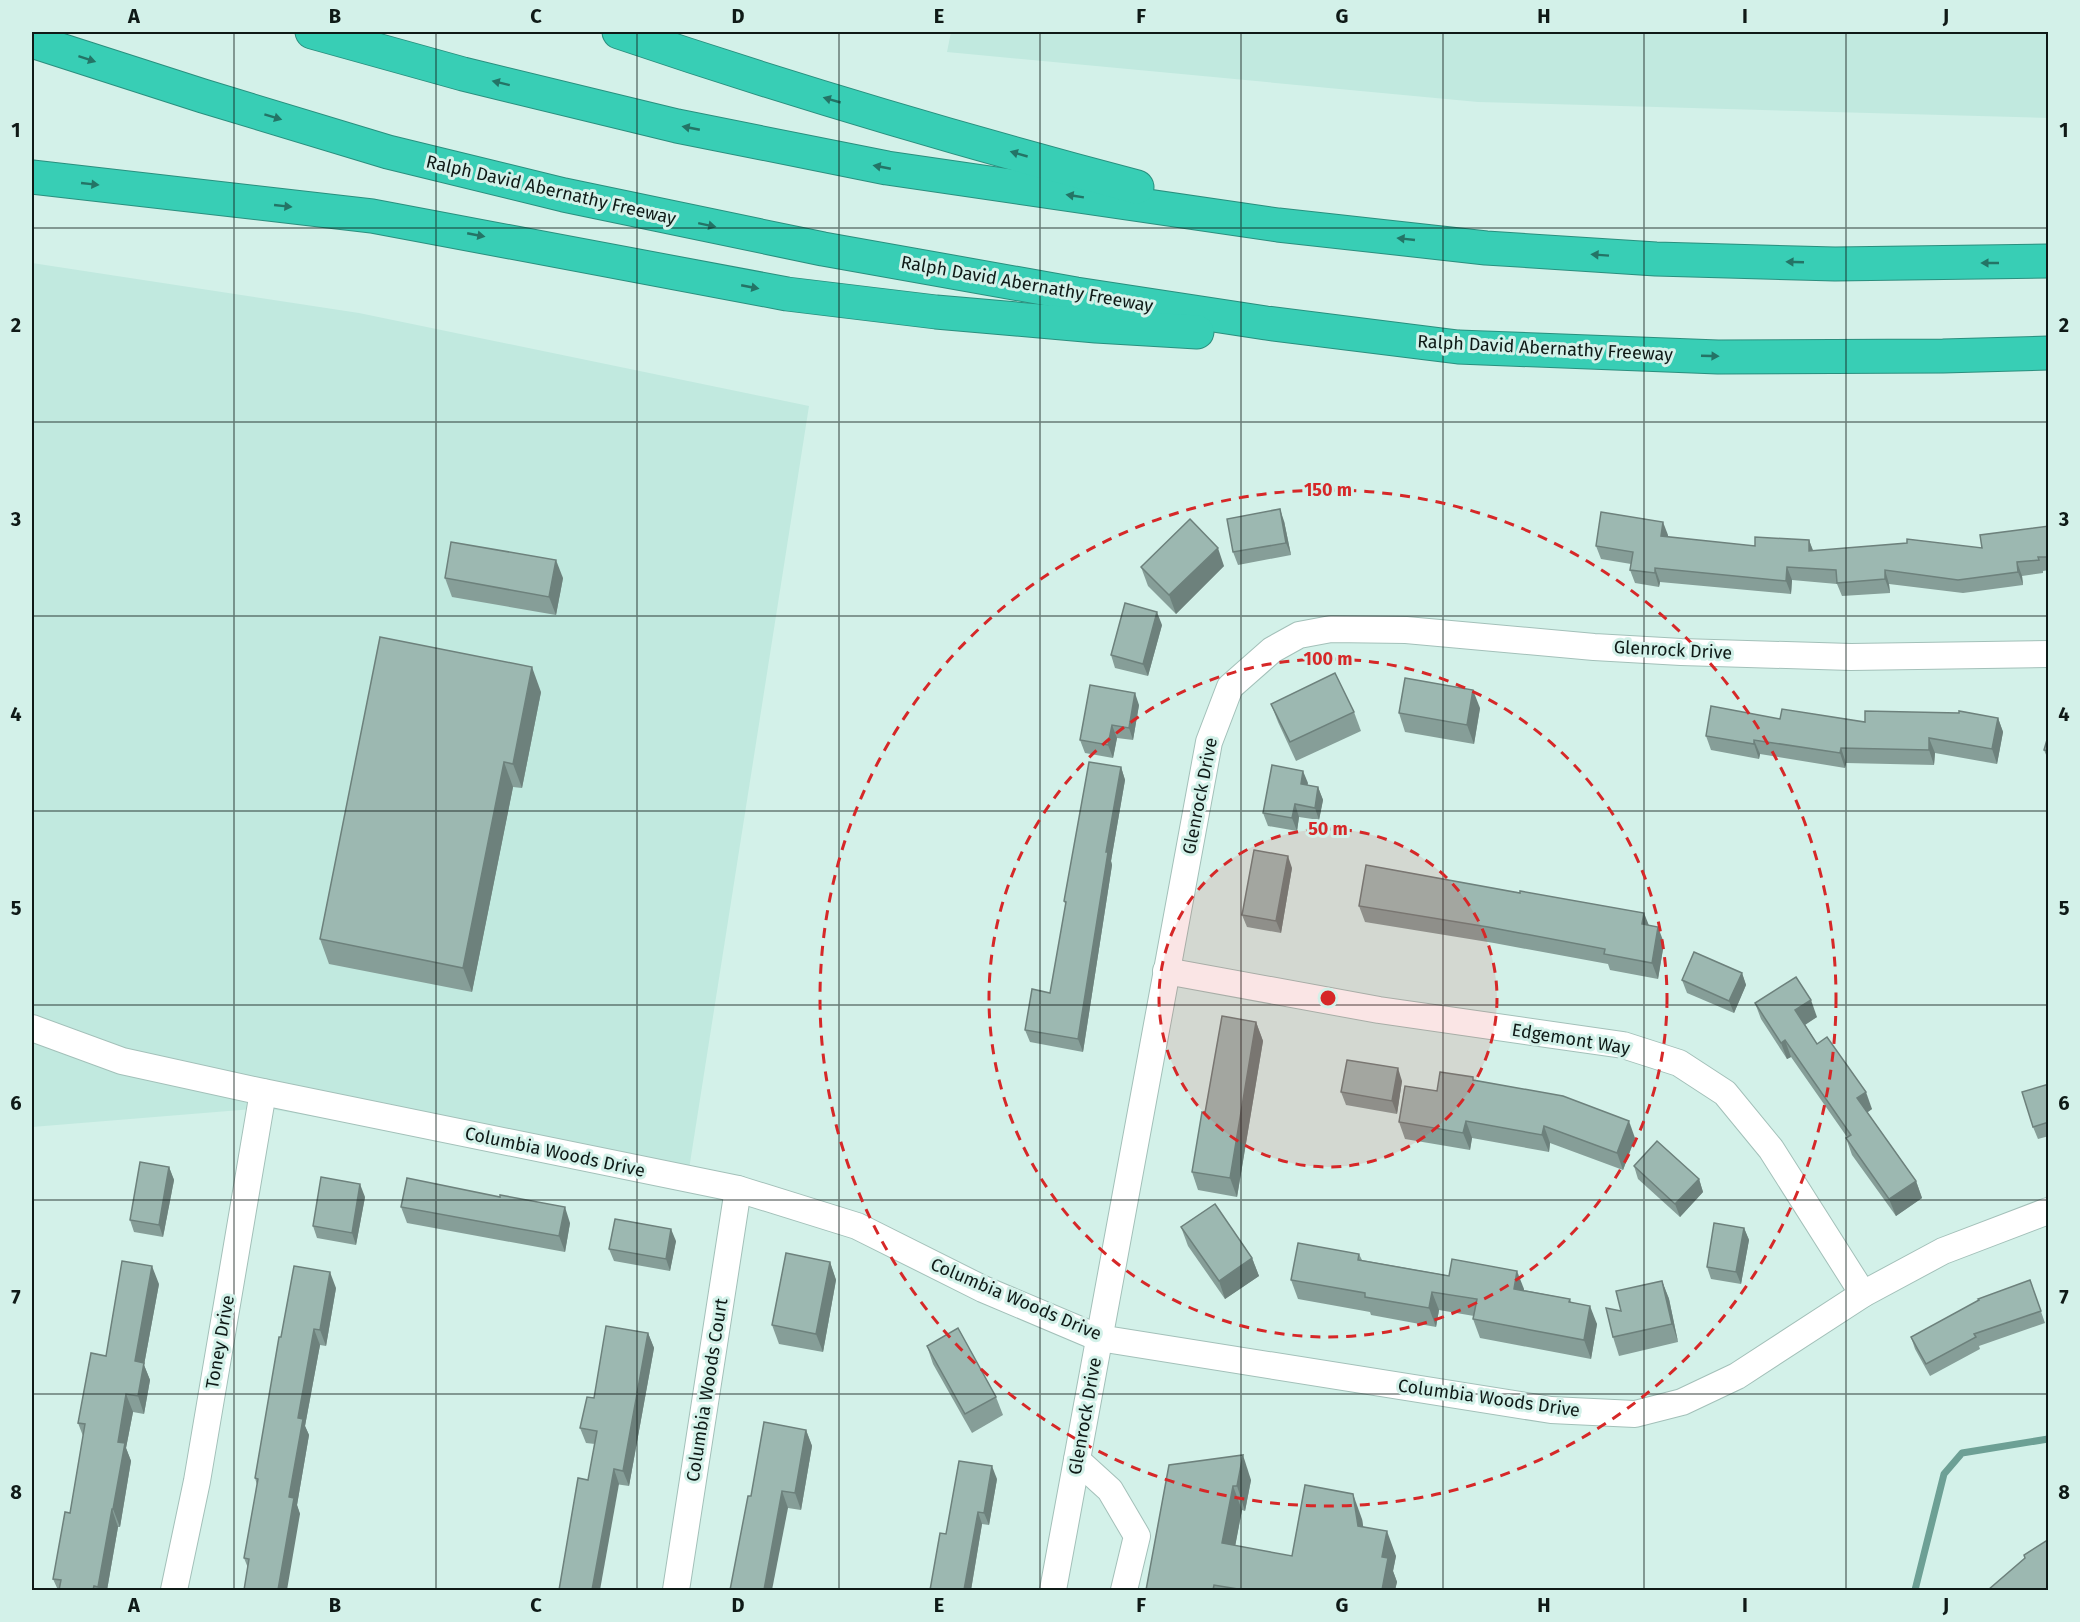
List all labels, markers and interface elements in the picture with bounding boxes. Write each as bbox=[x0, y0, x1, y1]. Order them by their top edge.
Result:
text: A bbox=[127, 4, 141, 28]
text: B bbox=[329, 4, 341, 28]
text: C bbox=[530, 4, 542, 28]
text: D bbox=[731, 4, 745, 28]
text: E bbox=[934, 4, 944, 28]
text: F bbox=[1136, 4, 1146, 28]
text: G bbox=[1336, 4, 1348, 28]
text: H bbox=[1537, 4, 1551, 28]
text: I bbox=[1742, 4, 1748, 28]
text: J bbox=[1942, 4, 1949, 28]
one-way arrow bbox=[78, 55, 96, 64]
one-way arrow bbox=[492, 78, 510, 88]
one-way arrow bbox=[823, 95, 841, 104]
one-way arrow bbox=[264, 113, 282, 122]
text: 1 bbox=[11, 118, 21, 142]
text: 1 bbox=[2059, 118, 2069, 142]
one-way arrow bbox=[682, 123, 700, 133]
one-way arrow bbox=[1010, 149, 1028, 159]
street label: Ralph David Abernathy Freeway bbox=[424, 150, 678, 230]
one-way arrow bbox=[872, 162, 891, 171]
one-way arrow bbox=[80, 179, 99, 188]
one-way arrow bbox=[1065, 191, 1084, 200]
one-way arrow bbox=[274, 201, 293, 210]
one-way arrow bbox=[697, 221, 716, 230]
one-way arrow bbox=[467, 231, 486, 240]
one-way arrow bbox=[1396, 234, 1415, 244]
one-way arrow bbox=[1591, 250, 1610, 260]
street label: Ralph David Abernathy Freeway bbox=[899, 251, 1155, 317]
one-way arrow bbox=[1786, 258, 1805, 267]
one-way arrow bbox=[1981, 258, 2000, 268]
one-way arrow bbox=[741, 283, 760, 292]
text: 2 bbox=[11, 313, 21, 337]
text: 2 bbox=[2059, 313, 2069, 337]
street label: Ralph David Abernathy Freeway bbox=[1417, 330, 1674, 366]
one-way arrow bbox=[1701, 352, 1720, 361]
text: 150 m bbox=[1304, 479, 1352, 501]
text: 3 bbox=[10, 507, 21, 531]
text: 3 bbox=[2058, 507, 2069, 531]
street label: Glenrock Drive bbox=[1613, 636, 1733, 664]
text: 100 m bbox=[1304, 648, 1352, 670]
text: 4 bbox=[10, 702, 22, 726]
text: 4 bbox=[2058, 702, 2070, 726]
street label: Glenrock Drive bbox=[1178, 736, 1222, 856]
text: 50 m bbox=[1308, 818, 1348, 840]
text: 5 bbox=[11, 896, 22, 920]
text: 5 bbox=[2059, 896, 2070, 920]
centre of rings bbox=[1318, 988, 1338, 1008]
street label: Edgemont Way bbox=[1510, 1019, 1632, 1059]
text: 6 bbox=[10, 1091, 22, 1115]
text: 6 bbox=[2058, 1091, 2070, 1115]
street label: Columbia Woods Drive bbox=[463, 1122, 647, 1182]
street label: Columbia Woods Drive bbox=[927, 1253, 1105, 1345]
text: 7 bbox=[11, 1285, 21, 1309]
text: 7 bbox=[2059, 1285, 2069, 1309]
street label: Toney Drive bbox=[201, 1293, 239, 1391]
street label: Columbia Woods Court bbox=[682, 1296, 732, 1483]
street label: Glenrock Drive bbox=[1064, 1356, 1106, 1476]
street label: Columbia Woods Drive bbox=[1397, 1374, 1581, 1422]
text: 8 bbox=[10, 1480, 22, 1504]
text: 8 bbox=[2058, 1480, 2070, 1504]
text: A bbox=[127, 1593, 141, 1617]
text: B bbox=[329, 1593, 341, 1617]
text: C bbox=[530, 1593, 542, 1617]
text: D bbox=[731, 1593, 745, 1617]
text: E bbox=[934, 1593, 944, 1617]
text: F bbox=[1136, 1593, 1146, 1617]
text: G bbox=[1336, 1593, 1348, 1617]
text: H bbox=[1537, 1593, 1551, 1617]
text: I bbox=[1742, 1593, 1748, 1617]
text: J bbox=[1942, 1593, 1949, 1617]

